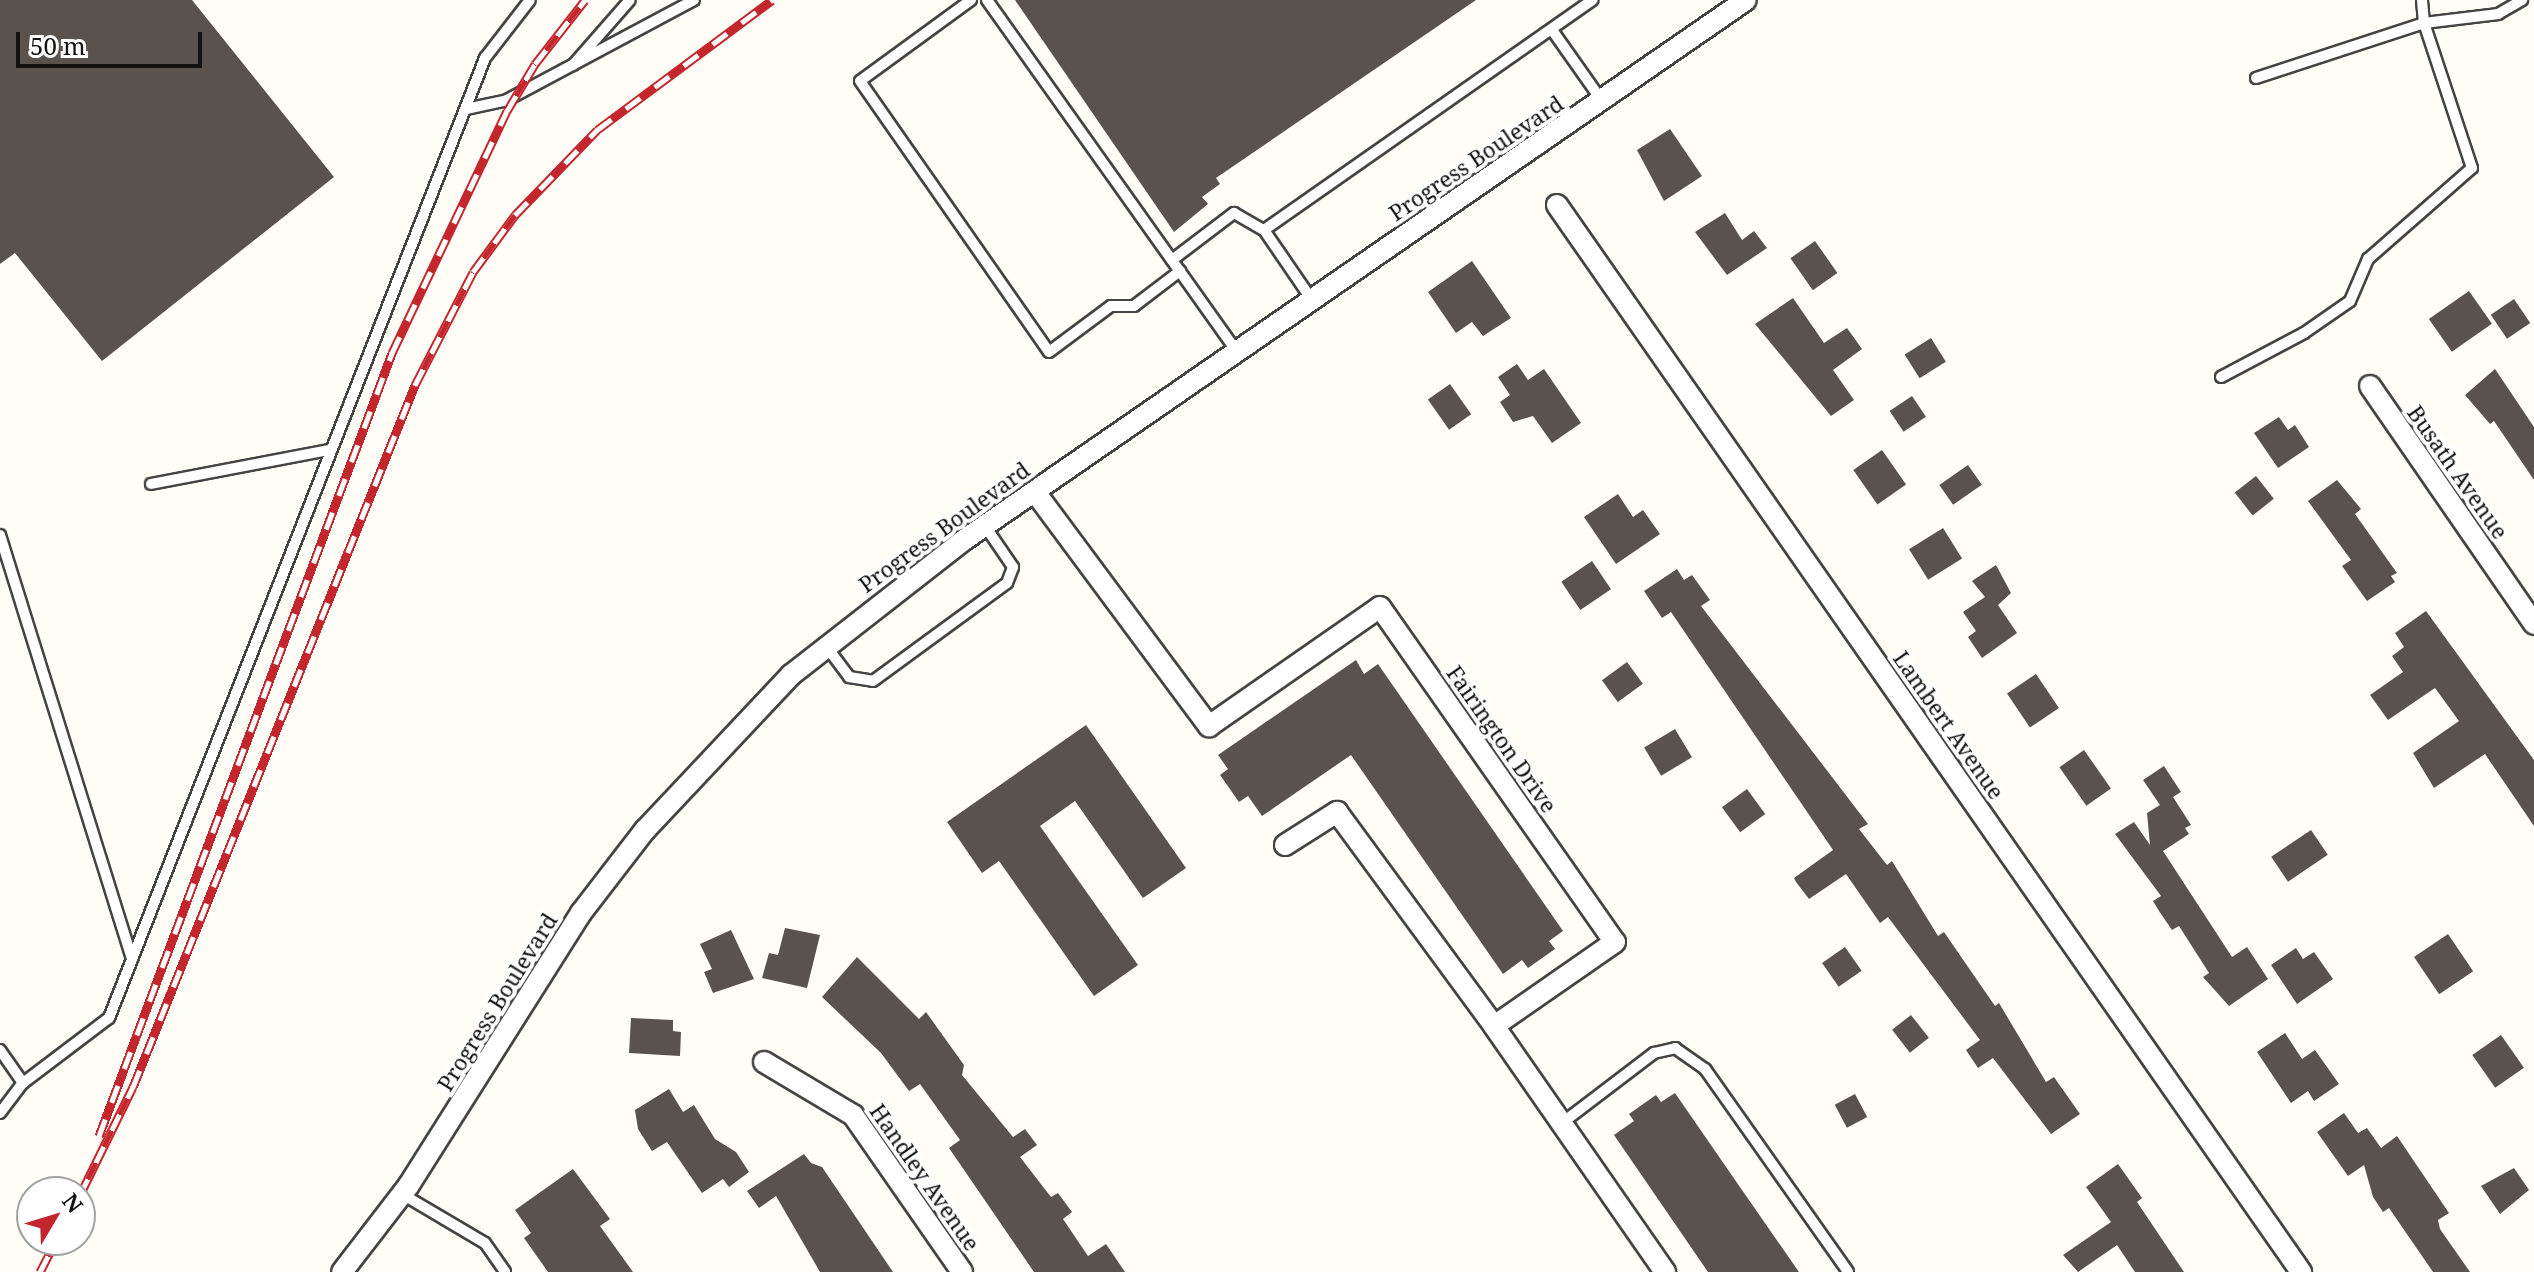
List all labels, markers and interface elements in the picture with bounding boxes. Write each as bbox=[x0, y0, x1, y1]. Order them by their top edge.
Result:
scale bar bbox=[20, 16, 206, 66]
text: 50 m bbox=[30, 29, 86, 62]
street label: Progress Boulevard bbox=[1384, 90, 1568, 226]
street label: Busath Avenue bbox=[2402, 400, 2514, 544]
street label: Progress Boulevard bbox=[854, 456, 1034, 598]
street label: Lambert Avenue bbox=[1888, 646, 2010, 804]
street label: Fairington Drive bbox=[1442, 660, 1562, 818]
street label: Progress Boulevard bbox=[432, 908, 562, 1096]
street label: Handley Avenue bbox=[865, 1099, 985, 1255]
north arrow bbox=[16, 1176, 96, 1256]
text: N bbox=[56, 1186, 90, 1219]

